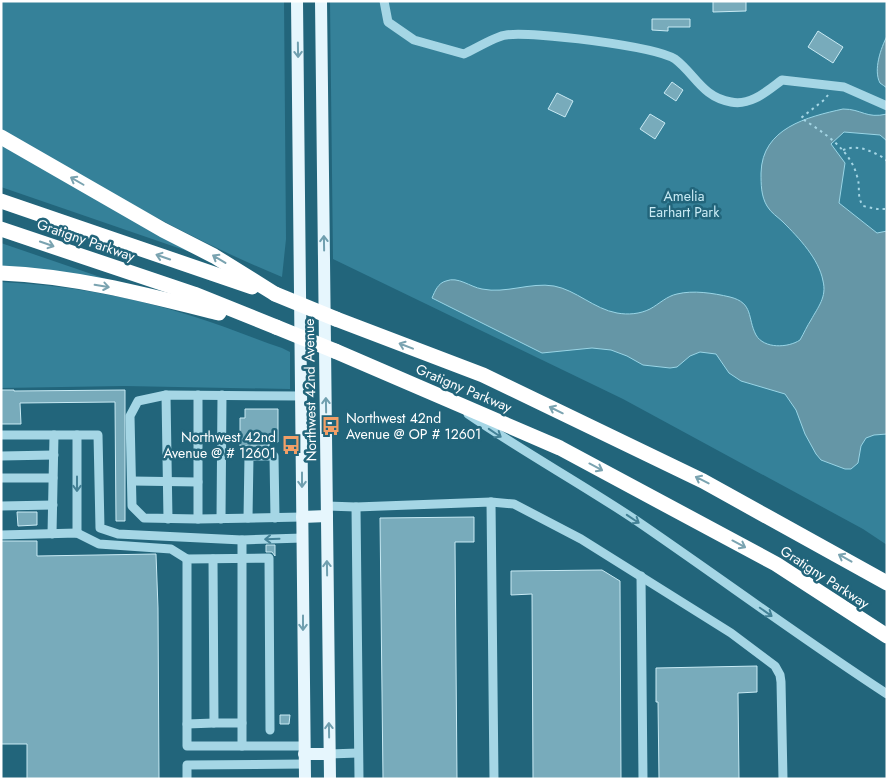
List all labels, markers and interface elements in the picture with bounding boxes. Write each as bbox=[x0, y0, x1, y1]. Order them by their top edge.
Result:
one-way arrow bbox=[293, 42, 303, 58]
one-way arrow bbox=[70, 175, 85, 185]
park label: Amelia Earhart Park bbox=[649, 186, 720, 222]
street label: Gratigny Parkway bbox=[34, 214, 139, 266]
one-way arrow bbox=[319, 235, 329, 251]
one-way arrow bbox=[39, 240, 55, 250]
one-way arrow bbox=[155, 252, 171, 261]
one-way arrow bbox=[212, 254, 226, 264]
one-way arrow bbox=[93, 281, 109, 291]
street label: Northwest 42nd Avenue bbox=[299, 318, 321, 462]
one-way arrow bbox=[399, 341, 415, 350]
street label: Gratigny Parkway bbox=[413, 359, 516, 418]
one-way arrow bbox=[321, 397, 330, 413]
one-way arrow bbox=[549, 404, 564, 414]
place label: Northwest 42nd Avenue @ OP # 12601 bbox=[346, 408, 481, 444]
bus stop icon: Northwest 42nd Avenue @ OP # 12601 bbox=[320, 415, 342, 437]
place label: Northwest 42nd Avenue @ # 12601 bbox=[164, 427, 276, 463]
one-way arrow bbox=[488, 428, 502, 438]
bus stop icon: Northwest 42nd Avenue @ # 12601 bbox=[280, 434, 302, 456]
one-way arrow bbox=[588, 463, 603, 472]
one-way arrow bbox=[297, 471, 307, 487]
one-way arrow bbox=[695, 475, 710, 484]
one-way arrow bbox=[72, 476, 82, 492]
one-way arrow bbox=[626, 514, 640, 524]
one-way arrow bbox=[265, 535, 281, 544]
one-way arrow bbox=[731, 540, 746, 549]
street label: Gratigny Parkway bbox=[777, 541, 874, 614]
one-way arrow bbox=[837, 553, 852, 563]
one-way arrow bbox=[322, 560, 332, 576]
one-way arrow bbox=[759, 607, 773, 617]
one-way arrow bbox=[298, 615, 308, 631]
one-way arrow bbox=[324, 722, 334, 738]

